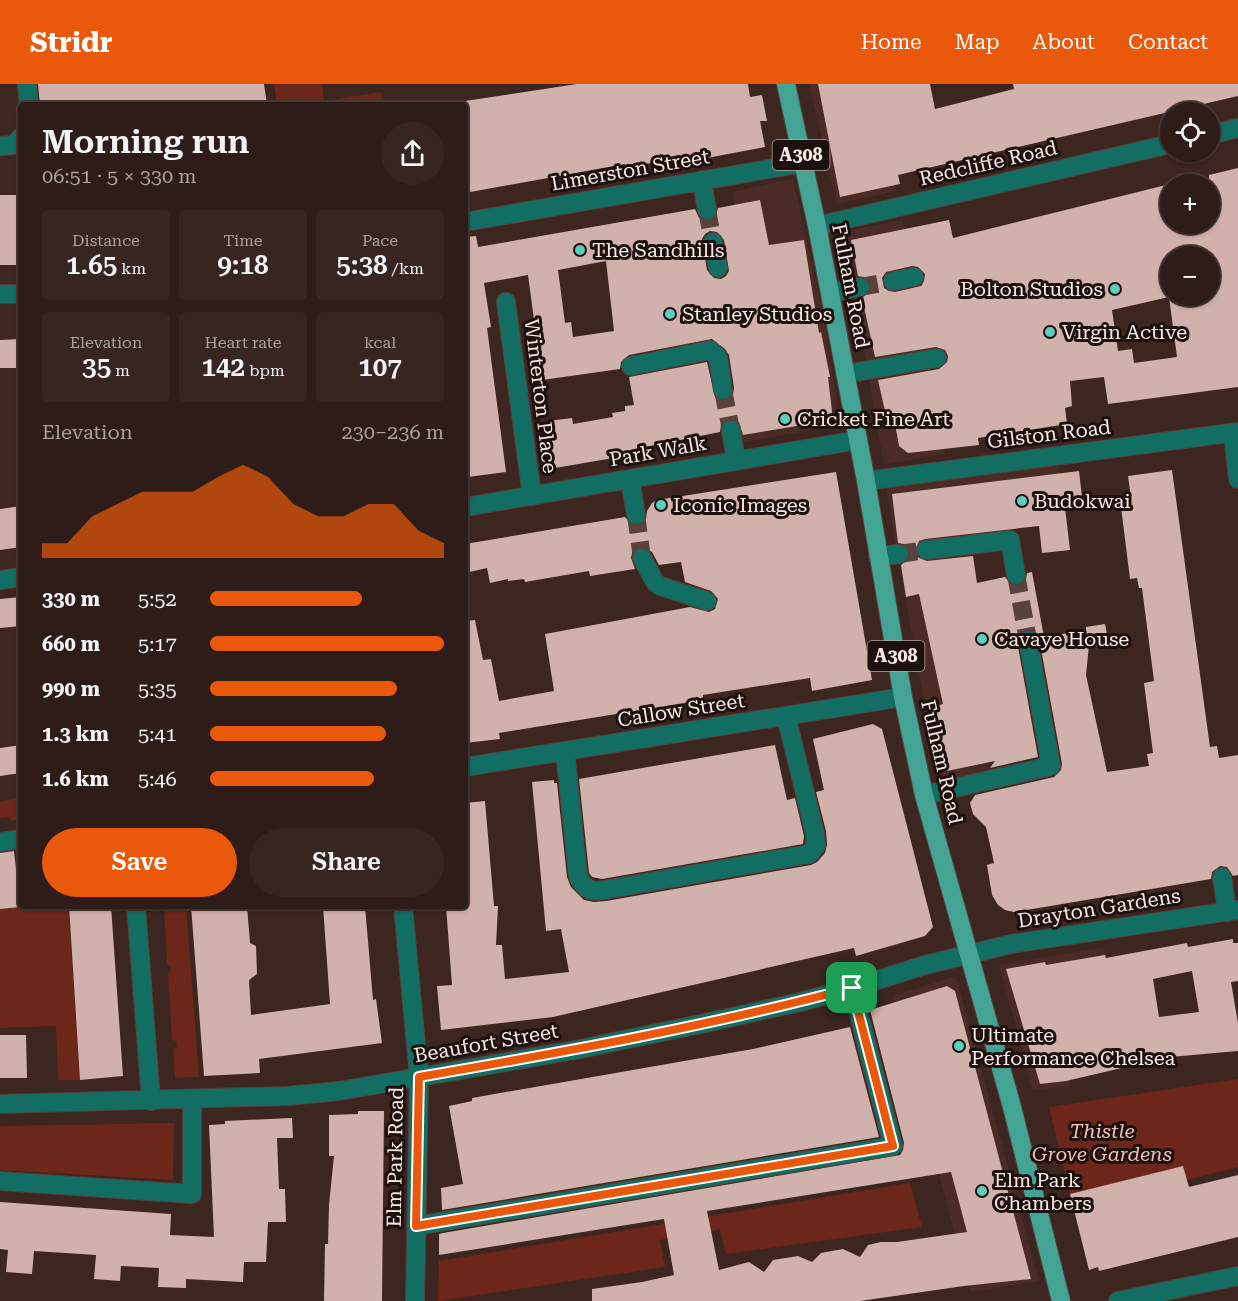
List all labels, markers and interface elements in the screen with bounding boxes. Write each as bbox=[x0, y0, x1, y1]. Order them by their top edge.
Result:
text: Stridr bbox=[30, 26, 113, 59]
text: Home bbox=[861, 30, 922, 54]
text: Map bbox=[955, 30, 1000, 54]
text: About bbox=[1033, 30, 1095, 54]
text: Contact bbox=[1128, 30, 1208, 54]
map controls bbox=[1160, 102, 1220, 306]
button: locate bbox=[1160, 102, 1220, 162]
text: Morning run bbox=[42, 122, 249, 161]
button: share bbox=[381, 122, 444, 185]
street label: Redcliffe Road bbox=[917, 135, 1060, 191]
road number: A308 bbox=[772, 140, 830, 170]
street label: Limerston Street bbox=[549, 144, 712, 196]
text: 06:51 · 5 × 330 m bbox=[42, 164, 197, 188]
button: + bbox=[1160, 174, 1220, 234]
street label: Fulham Road bbox=[827, 221, 875, 351]
text: Distance bbox=[72, 231, 140, 250]
text: Time bbox=[223, 231, 263, 250]
text: Pace bbox=[362, 231, 398, 250]
place label: The Sandhills bbox=[592, 238, 725, 262]
marker: The Sandhills bbox=[573, 243, 587, 257]
button: − bbox=[1160, 246, 1220, 306]
text: 1.65 bbox=[66, 250, 117, 280]
text: 9:18 bbox=[217, 250, 269, 280]
text: 5:38 bbox=[336, 250, 388, 280]
text: km bbox=[117, 259, 146, 278]
text: /km bbox=[388, 259, 424, 278]
place label: Bolton Studios bbox=[960, 277, 1103, 301]
marker: Bolton Studios bbox=[1108, 282, 1122, 296]
place label: Stanley Studios bbox=[682, 302, 832, 326]
marker: Stanley Studios bbox=[663, 307, 677, 321]
street label: Winterton Place bbox=[520, 317, 562, 475]
place label: Virgin Active bbox=[1062, 320, 1187, 344]
marker: Virgin Active bbox=[1043, 325, 1057, 339]
text: Elevation bbox=[70, 333, 142, 352]
text: Heart rate bbox=[205, 333, 281, 352]
text: kcal bbox=[364, 333, 396, 352]
text: 35 bbox=[82, 352, 111, 382]
text: 142 bbox=[201, 352, 245, 382]
text: 107 bbox=[358, 352, 402, 382]
text: m bbox=[111, 361, 130, 380]
text: bpm bbox=[245, 361, 285, 380]
place label: Cricket Fine Art bbox=[797, 407, 951, 431]
marker: Cricket Fine Art bbox=[778, 412, 792, 426]
street label: Gilston Road bbox=[986, 415, 1112, 453]
text: Elevation bbox=[42, 420, 133, 444]
text: 230–236 m bbox=[341, 420, 444, 444]
street label: Park Walk bbox=[608, 431, 709, 471]
place label: Budokwai bbox=[1034, 489, 1131, 513]
place label: Iconic Images bbox=[673, 493, 807, 517]
marker: Budokwai bbox=[1015, 494, 1029, 508]
marker: Iconic Images bbox=[654, 498, 668, 512]
text: 330 m bbox=[42, 587, 100, 611]
text: 5:52 bbox=[138, 587, 177, 611]
place label: Cavaye House bbox=[994, 627, 1129, 651]
text: 660 m bbox=[42, 632, 100, 656]
text: 5:17 bbox=[138, 632, 177, 656]
marker: Cavaye House bbox=[975, 632, 989, 646]
road number: A308 bbox=[868, 641, 924, 671]
text: 990 m bbox=[42, 677, 100, 701]
text: 5:35 bbox=[138, 677, 177, 701]
street label: Callow Street bbox=[616, 688, 747, 732]
street label: Fulham Road bbox=[916, 697, 968, 827]
text: 1.3 km bbox=[42, 722, 109, 746]
text: 5:41 bbox=[138, 722, 177, 746]
text: 1.6 km bbox=[42, 767, 109, 791]
text: 5:46 bbox=[138, 767, 177, 791]
button: Save bbox=[42, 828, 237, 897]
button: Share bbox=[249, 828, 444, 897]
street label: Drayton Gardens bbox=[1016, 883, 1182, 933]
pin bbox=[826, 962, 877, 1013]
icon: arrive bbox=[835, 971, 868, 1004]
street label: Beaufort Street bbox=[412, 1018, 560, 1067]
place label: Ultimate Performance Chelsea bbox=[971, 1023, 1176, 1070]
marker: Ultimate Performance Chelsea bbox=[952, 1039, 966, 1053]
street label: Elm Park Road bbox=[382, 1086, 408, 1227]
park label: Thistle Grove Gardens bbox=[1032, 1119, 1172, 1166]
place label: Elm Park Chambers bbox=[994, 1168, 1092, 1215]
marker: Elm Park Chambers bbox=[975, 1184, 989, 1198]

